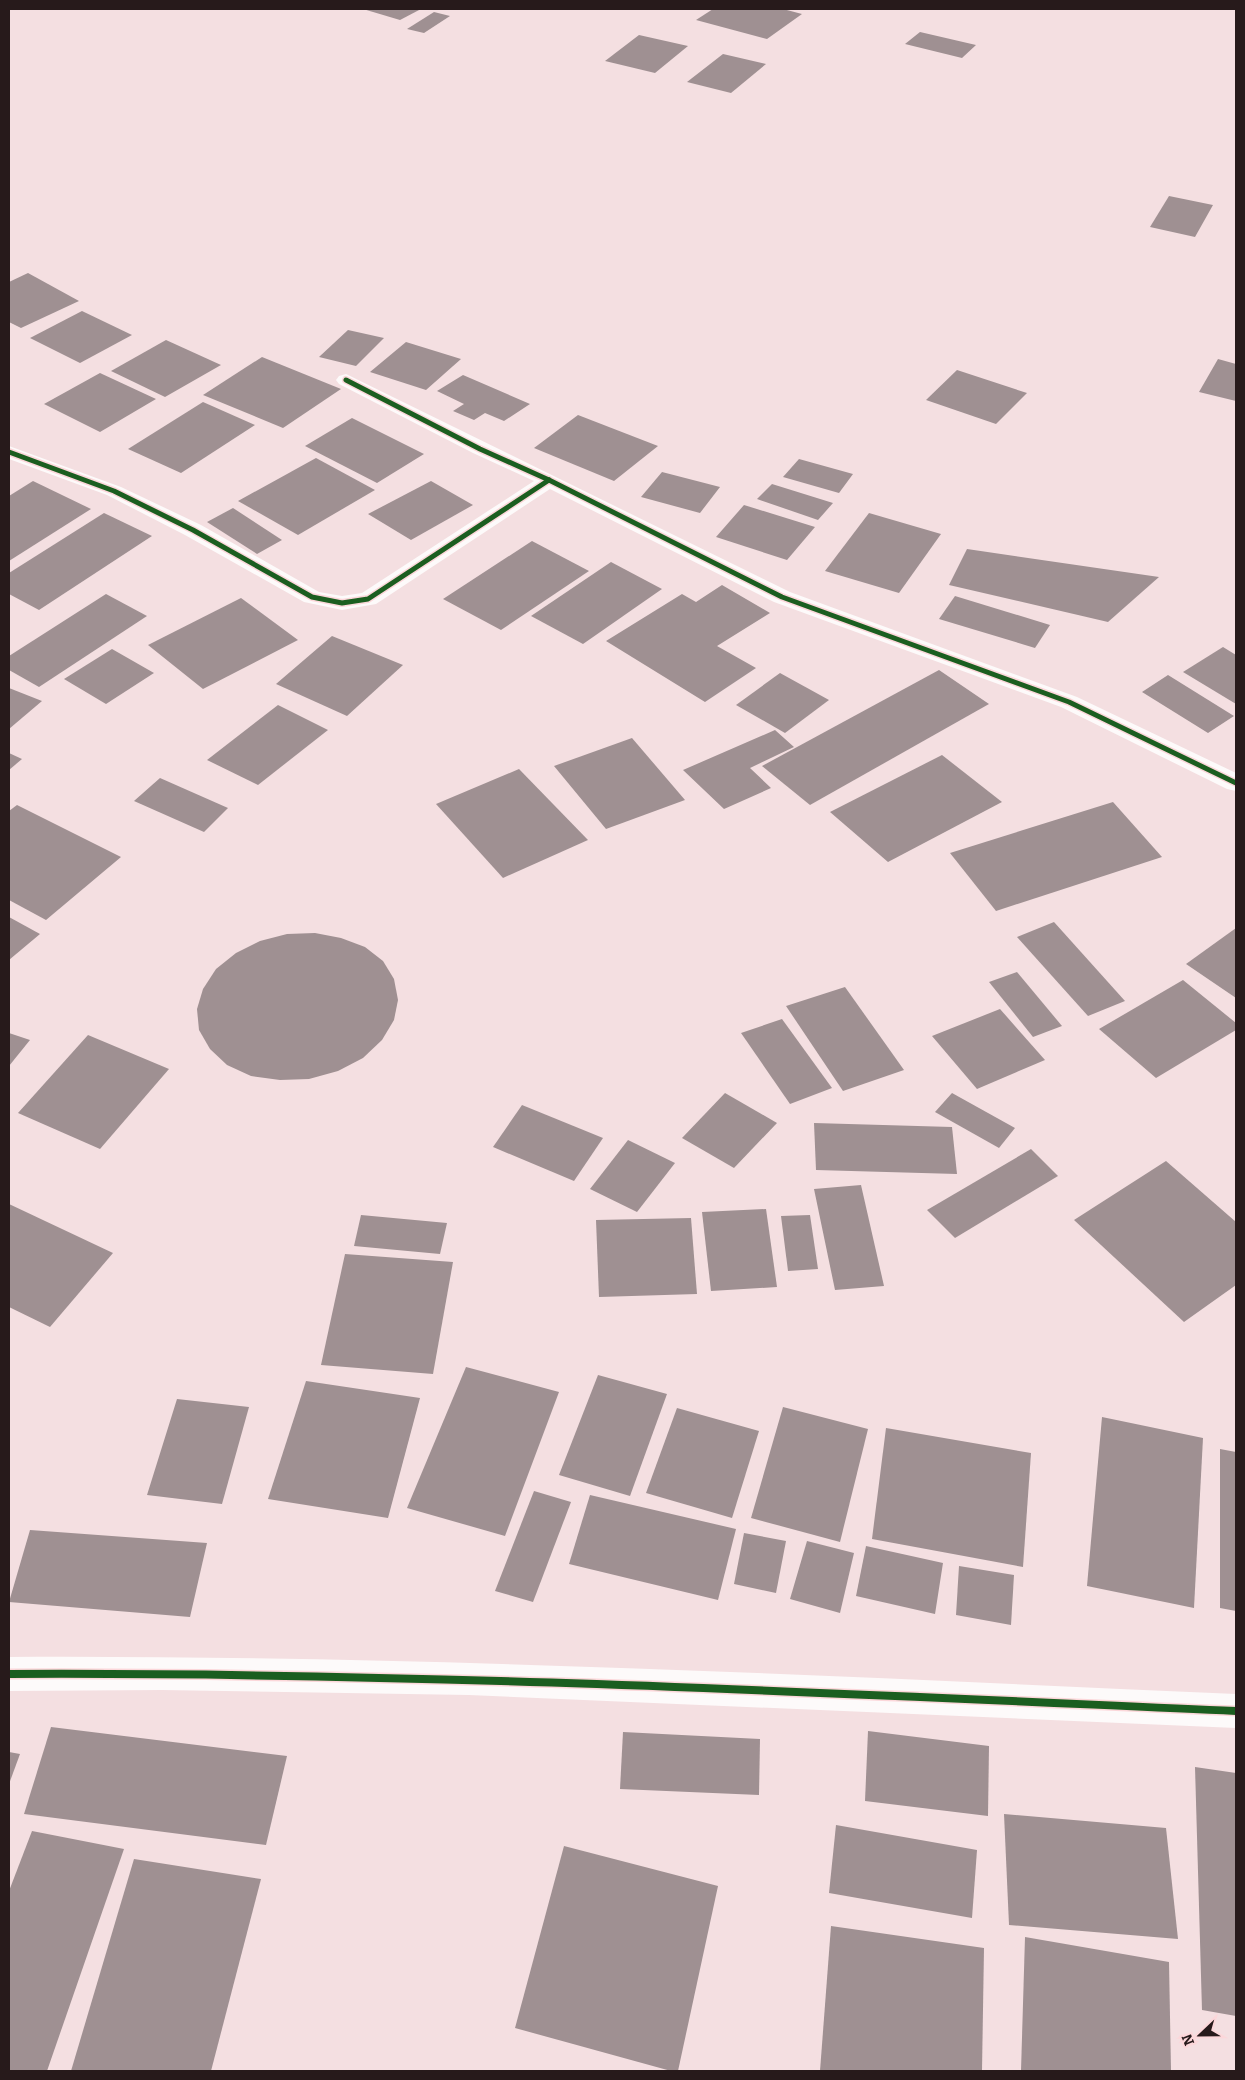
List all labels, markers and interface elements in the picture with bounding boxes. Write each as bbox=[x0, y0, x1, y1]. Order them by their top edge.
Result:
north arrow bbox=[1175, 2010, 1225, 2060]
text: N bbox=[1178, 2031, 1198, 2048]

